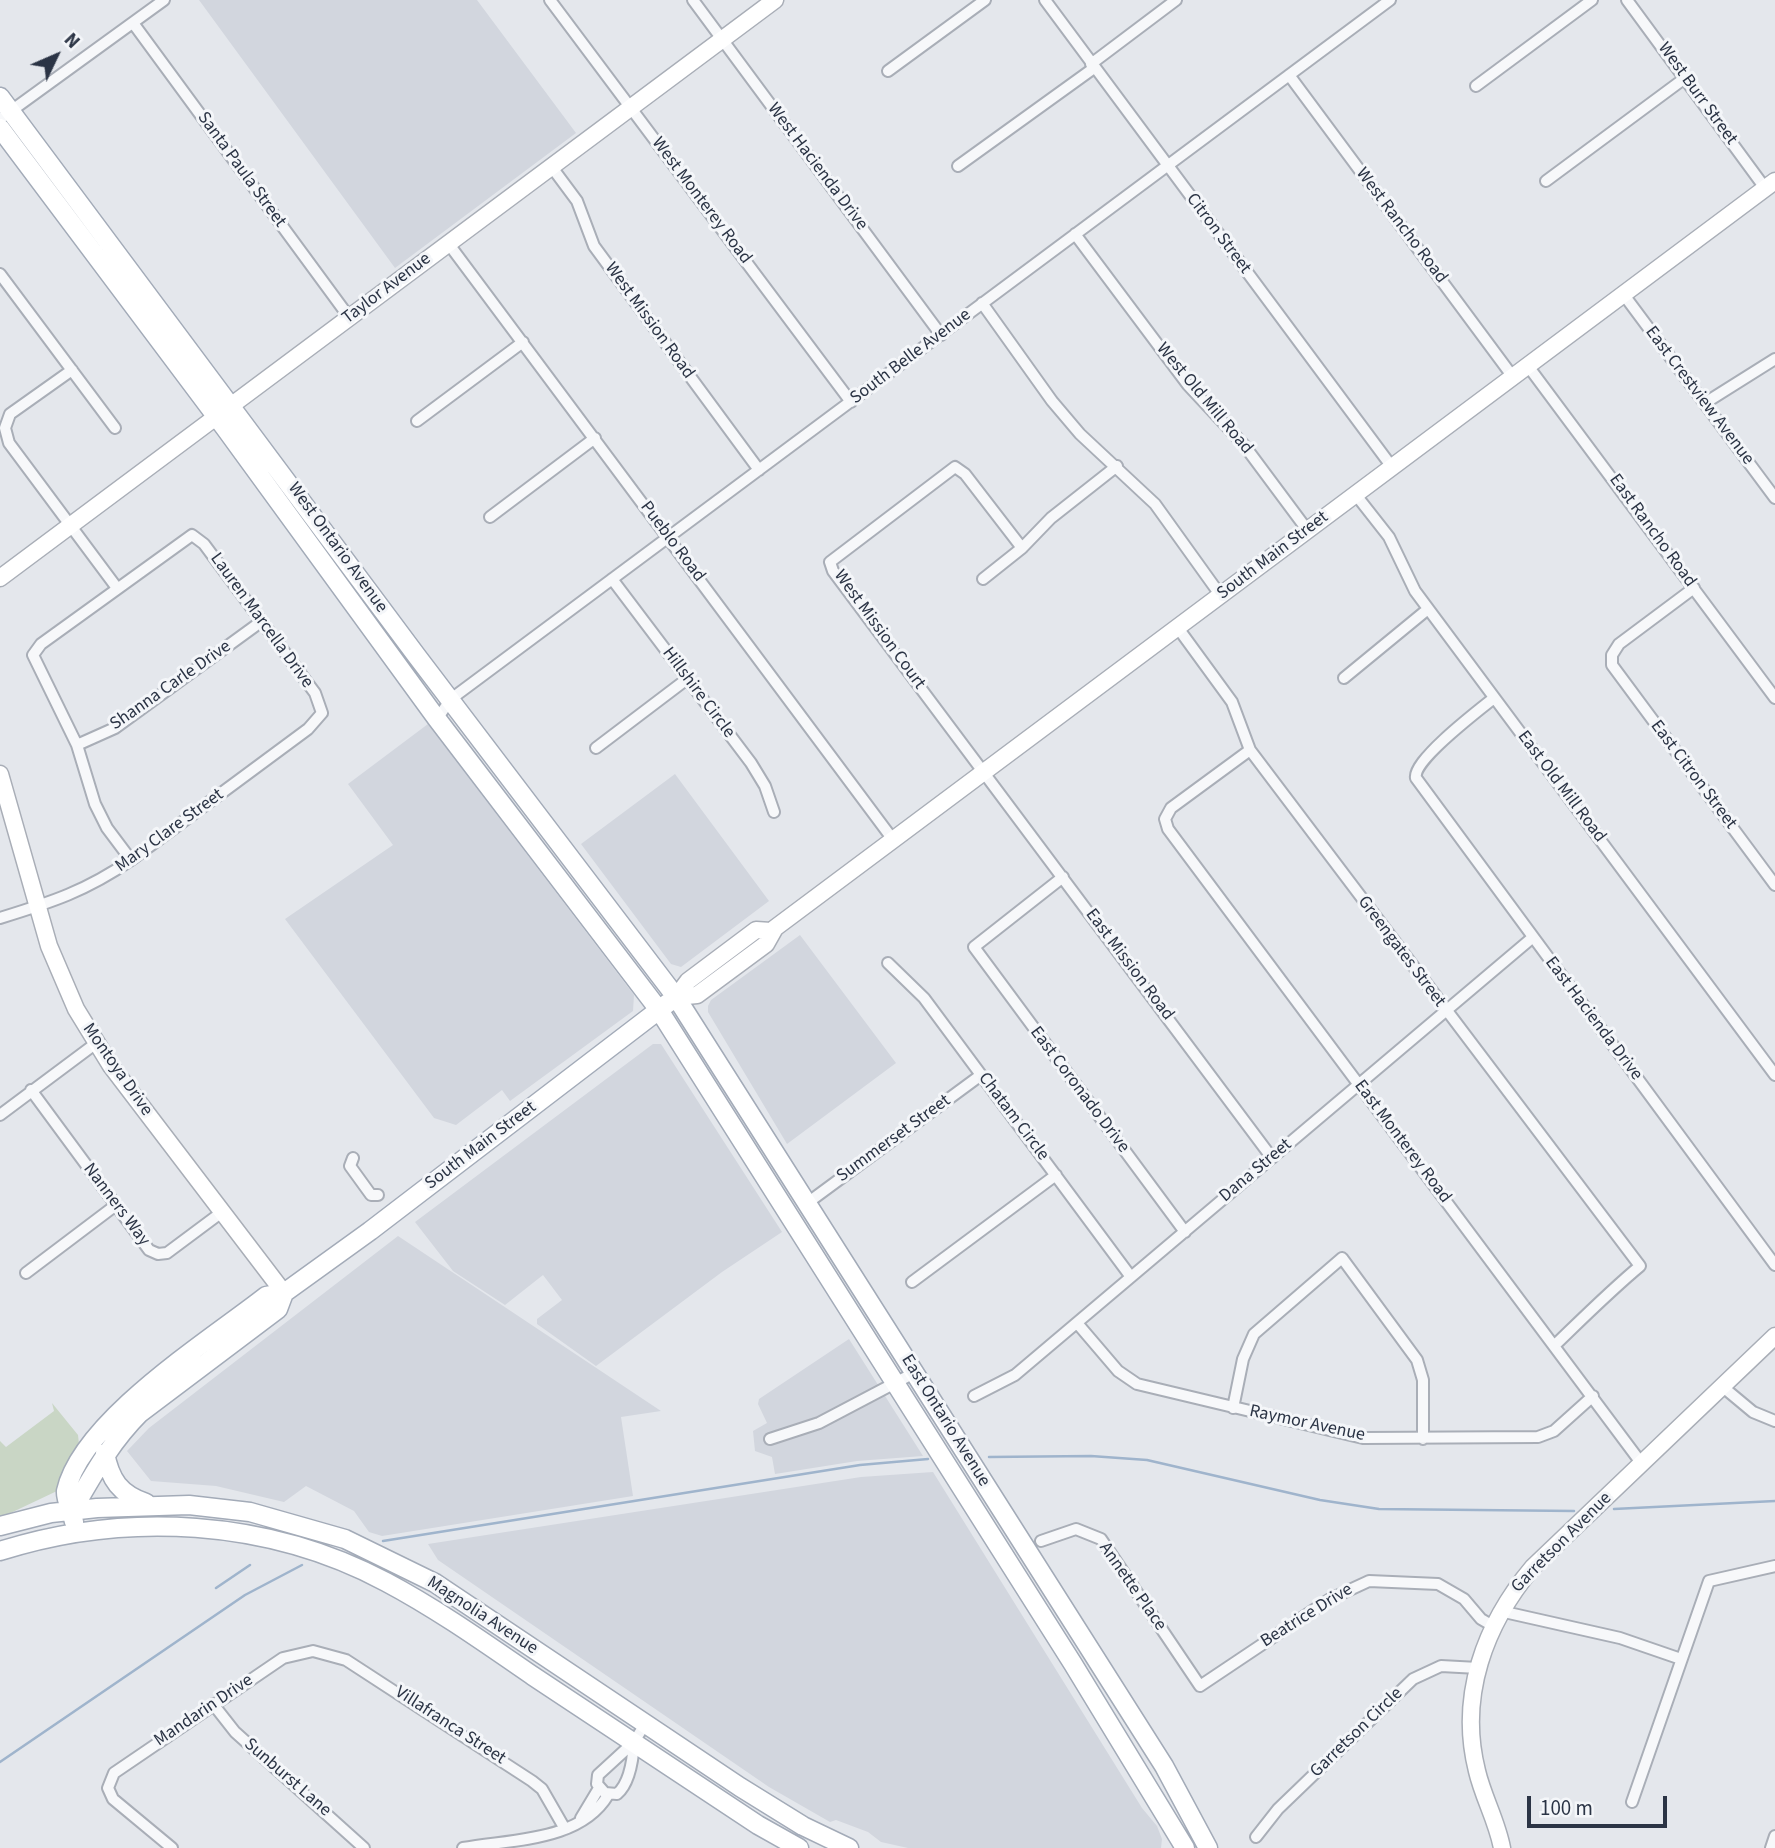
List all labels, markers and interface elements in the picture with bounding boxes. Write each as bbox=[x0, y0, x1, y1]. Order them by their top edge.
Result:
north arrow bbox=[21, 21, 91, 91]
text: N bbox=[57, 27, 86, 55]
street label: West Burr Street bbox=[1653, 39, 1741, 149]
street label: West Hacienda Drive bbox=[762, 99, 872, 235]
street label: Santa Paula Street bbox=[192, 108, 290, 232]
street label: West Monterey Road bbox=[646, 133, 756, 269]
street label: West Rancho Road bbox=[1351, 164, 1451, 288]
street label: Citron Street bbox=[1181, 190, 1255, 278]
street label: Taylor Avenue bbox=[338, 249, 436, 329]
street label: West Mission Road bbox=[599, 259, 699, 383]
street label: South Belle Avenue bbox=[846, 305, 976, 409]
street label: East Crestview Avenue bbox=[1640, 322, 1758, 470]
street label: West Old Mill Road bbox=[1151, 339, 1257, 459]
street label: East Rancho Road bbox=[1604, 470, 1700, 592]
street label: West Ontario Avenue bbox=[282, 479, 392, 617]
street label: Pueblo Road bbox=[635, 497, 709, 587]
street label: South Main Street bbox=[1213, 507, 1333, 605]
street label: Lauren Marcella Drive bbox=[205, 549, 317, 693]
street label: West Mission Court bbox=[828, 566, 930, 694]
street label: Shanna Carle Drive bbox=[106, 636, 236, 736]
street label: Hillshire Circle bbox=[657, 643, 739, 743]
street label: East Citron Street bbox=[1645, 716, 1741, 834]
street label: East Old Mill Road bbox=[1512, 727, 1610, 847]
street label: Mary Clare Street bbox=[112, 784, 228, 878]
street label: Greengates Street bbox=[1352, 892, 1450, 1012]
street label: East Mission Road bbox=[1080, 905, 1178, 1025]
street label: East Hacienda Drive bbox=[1539, 953, 1647, 1085]
street label: Montoya Drive bbox=[77, 1020, 157, 1120]
street label: East Coronado Drive bbox=[1024, 1023, 1134, 1157]
street label: Chatam Circle bbox=[973, 1069, 1053, 1165]
street label: East Monterey Road bbox=[1349, 1076, 1455, 1208]
street label: Summerset Street bbox=[833, 1090, 955, 1188]
street label: South Main Street bbox=[421, 1097, 541, 1195]
street label: Dana Street bbox=[1215, 1135, 1297, 1207]
street label: Nanners Way bbox=[78, 1159, 154, 1251]
street label: East Ontario Avenue bbox=[896, 1351, 994, 1491]
street label: Raymor Avenue bbox=[1247, 1401, 1367, 1447]
street label: Garretson Avenue bbox=[1507, 1488, 1617, 1598]
street label: Annette Place bbox=[1094, 1539, 1170, 1635]
street label: Magnolia Avenue bbox=[422, 1572, 542, 1660]
street label: Beatrice Drive bbox=[1257, 1579, 1357, 1653]
street label: Mandarin Drive bbox=[151, 1670, 257, 1752]
street label: Villafranca Street bbox=[391, 1682, 509, 1770]
street label: Garretson Circle bbox=[1306, 1683, 1408, 1783]
street label: Sunburst Lane bbox=[239, 1734, 335, 1822]
scale bar bbox=[1530, 1782, 1670, 1826]
text: 100 m bbox=[1540, 1793, 1593, 1823]

